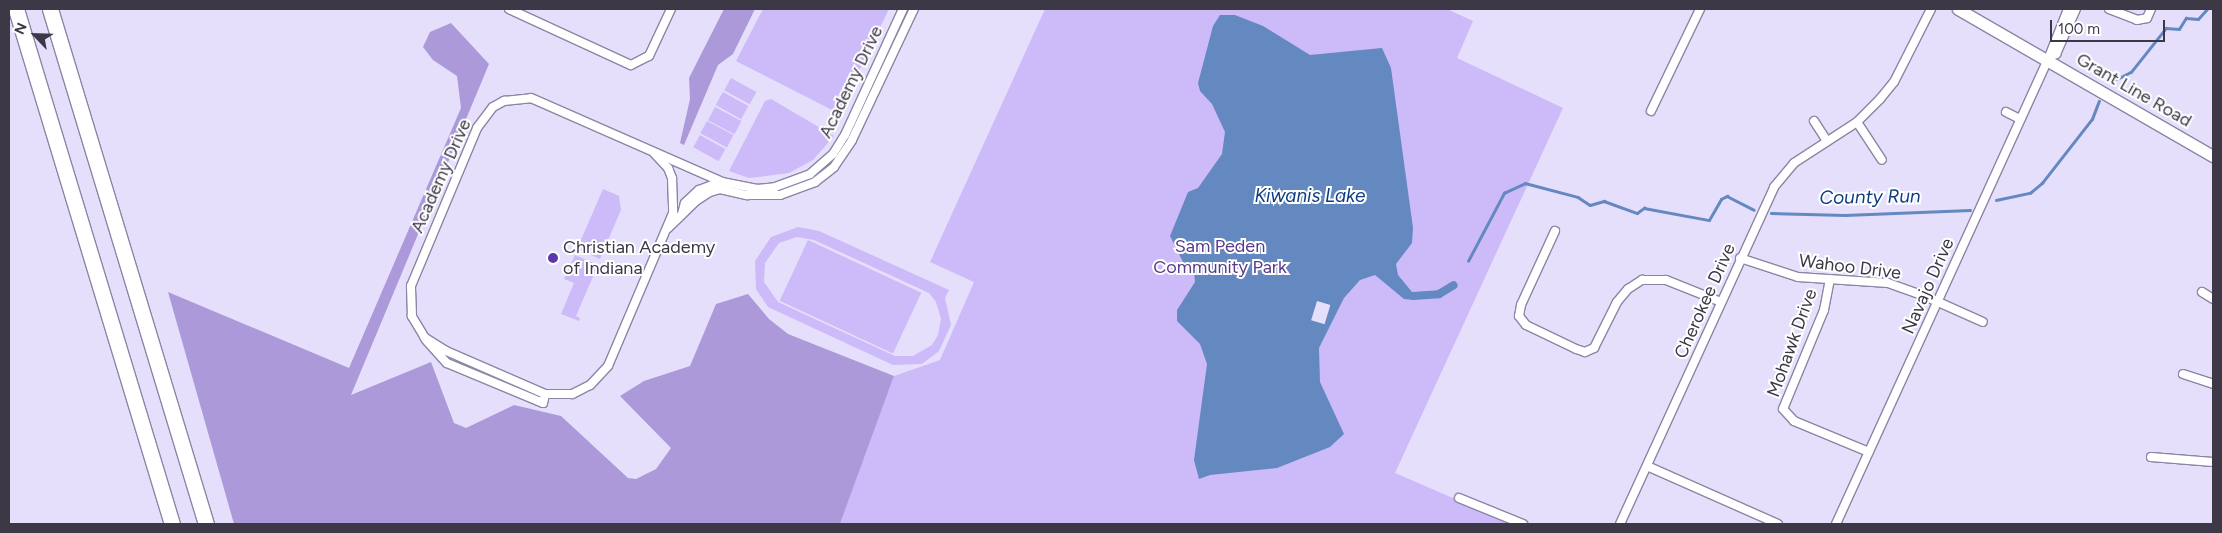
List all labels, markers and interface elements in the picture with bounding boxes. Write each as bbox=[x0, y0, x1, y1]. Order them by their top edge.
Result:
north arrow bbox=[10, 10, 60, 60]
scale bar bbox=[2052, 10, 2167, 42]
text: N bbox=[11, 20, 31, 37]
text: 100 m bbox=[2058, 20, 2100, 38]
street label: Academy Drive bbox=[815, 22, 887, 142]
street label: Grant Line Road bbox=[2073, 48, 2195, 132]
street label: Academy Drive bbox=[406, 116, 476, 236]
water label: Kiwanis Lake bbox=[1255, 185, 1365, 207]
water label: County Run bbox=[1819, 185, 1921, 209]
street label: Navajo Drive bbox=[1897, 235, 1959, 337]
park label: Sam Peden Community Park bbox=[1153, 236, 1287, 278]
place label: Christian Academy of Indiana bbox=[563, 237, 715, 280]
street label: Cherokee Drive bbox=[1670, 240, 1740, 362]
street label: Wahoo Drive bbox=[1798, 250, 1902, 284]
marker: Christian Academy of Indiana bbox=[547, 252, 559, 264]
street label: Mohawk Drive bbox=[1762, 286, 1822, 400]

